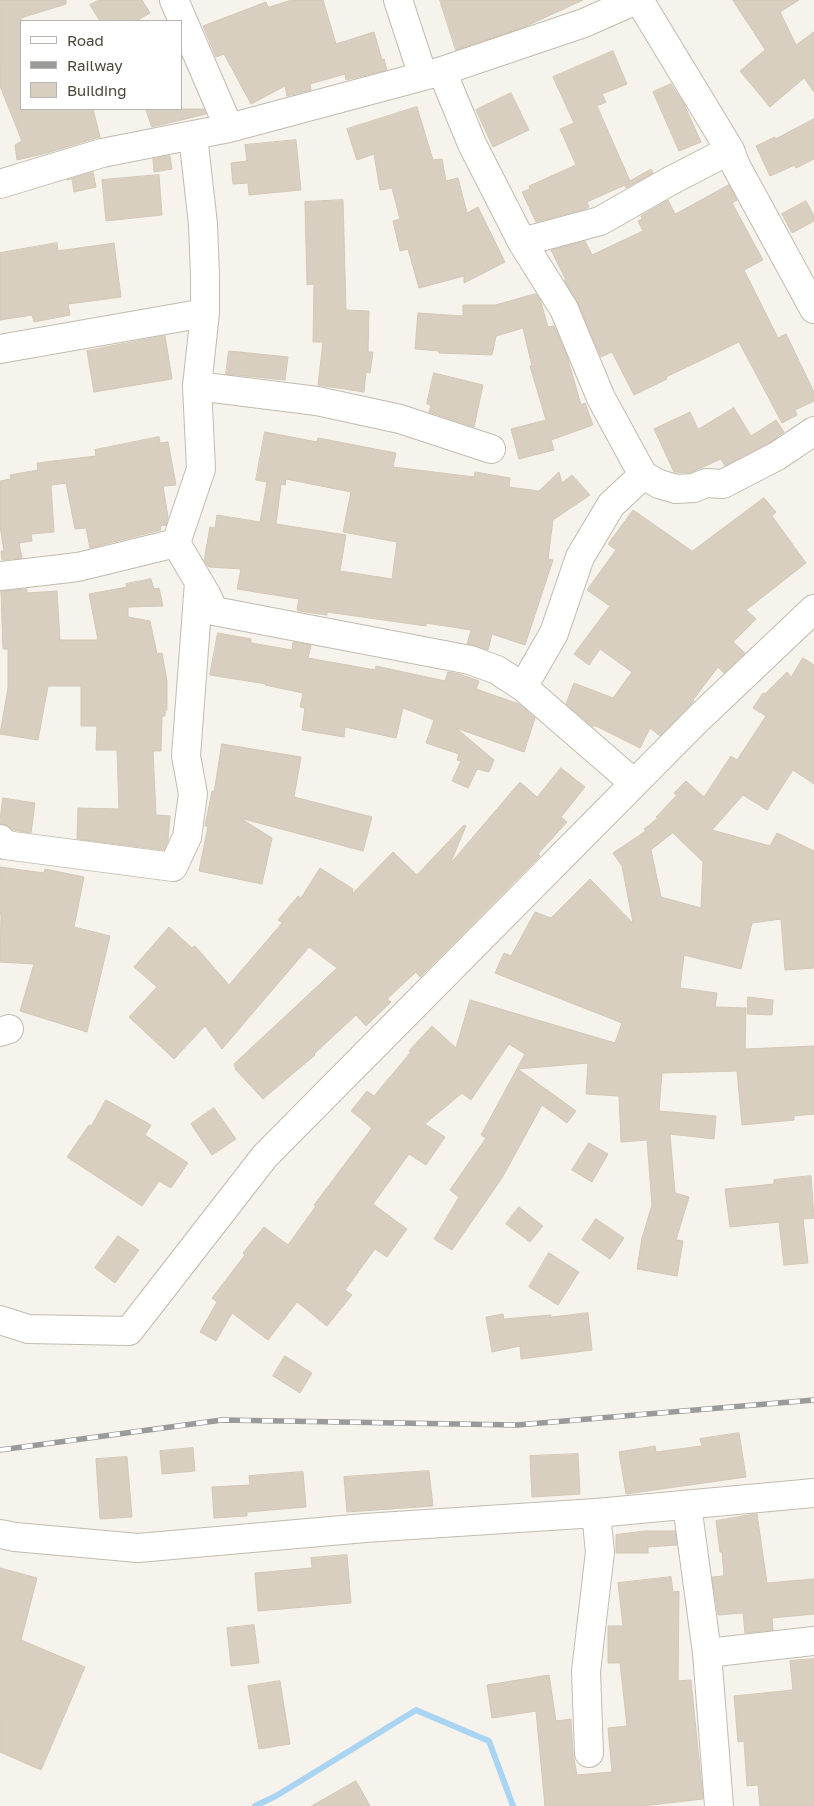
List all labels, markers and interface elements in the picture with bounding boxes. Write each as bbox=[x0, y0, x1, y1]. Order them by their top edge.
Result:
legend bbox=[20, 20, 182, 110]
text: Road bbox=[67, 31, 104, 49]
text: Railway bbox=[67, 56, 123, 74]
text: Building bbox=[67, 81, 127, 99]

